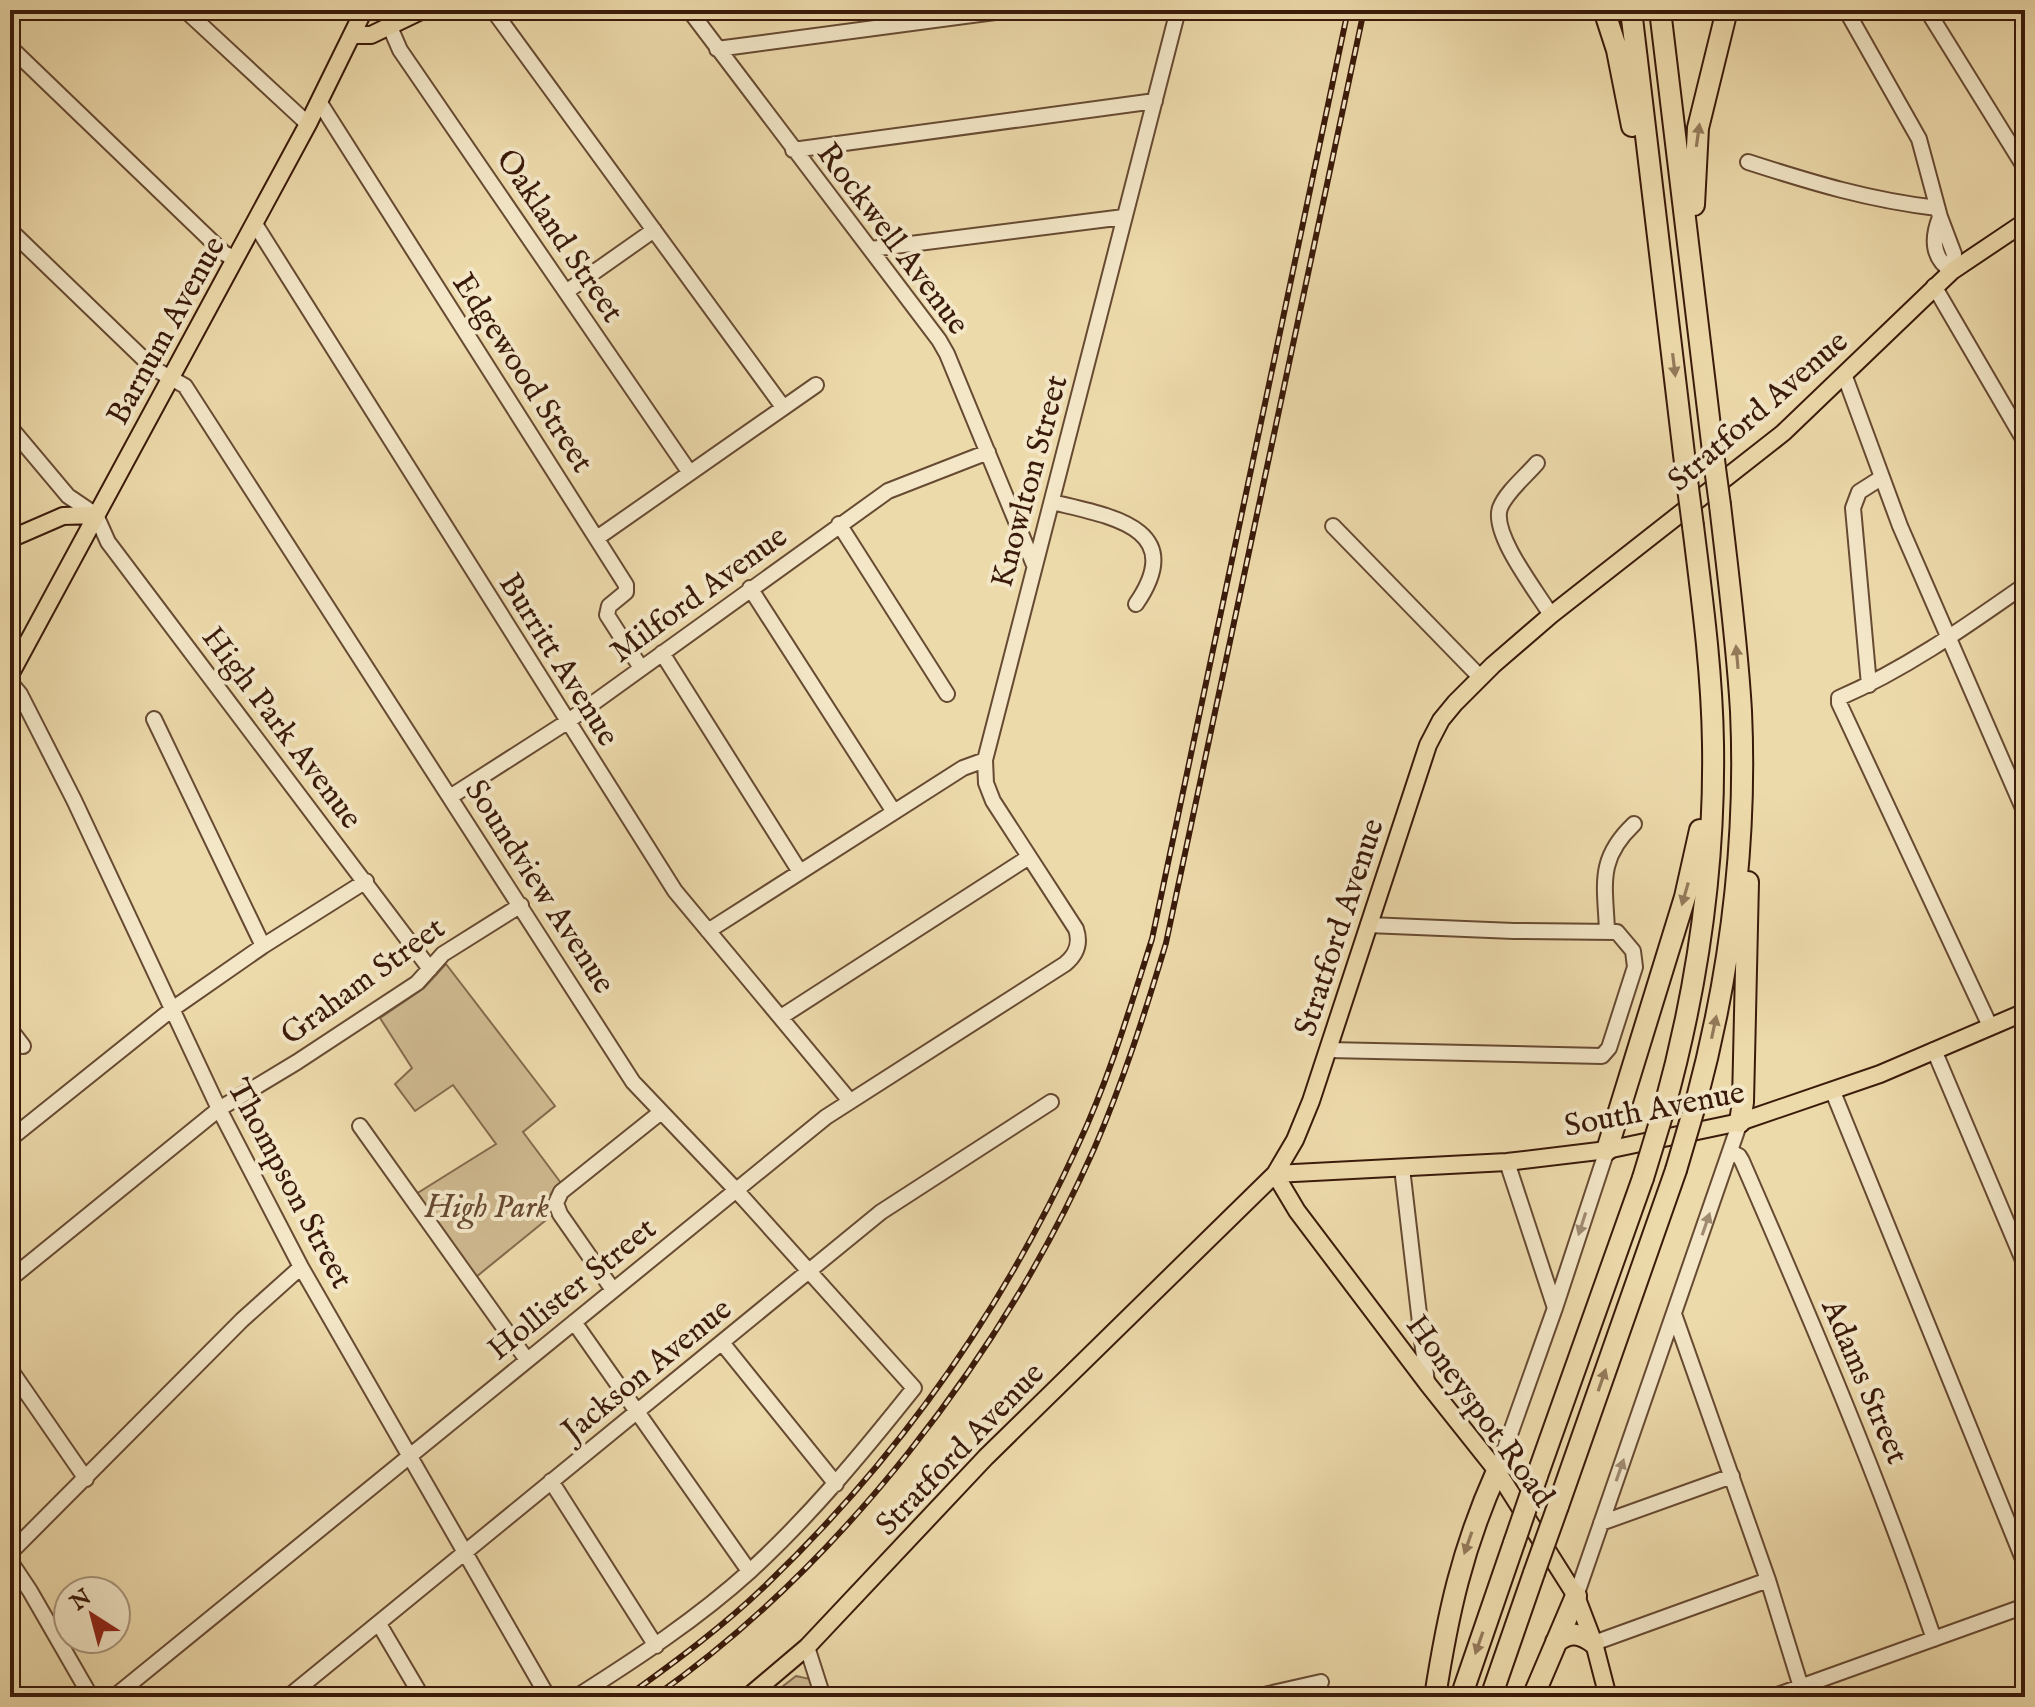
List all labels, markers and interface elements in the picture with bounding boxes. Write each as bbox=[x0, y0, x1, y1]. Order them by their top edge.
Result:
one-way arrow bbox=[1692, 122, 1705, 147]
street label: Rockwell Avenue bbox=[806, 135, 978, 344]
street label: Oakland Street bbox=[486, 142, 632, 331]
street label: Barnum Avenue bbox=[98, 230, 236, 433]
street label: Edgewood Street bbox=[442, 266, 602, 481]
street label: Stratford Avenue bbox=[1660, 322, 1857, 502]
one-way arrow bbox=[1667, 353, 1680, 378]
street label: Knowlton Street bbox=[982, 371, 1078, 592]
street label: Milford Avenue bbox=[603, 517, 796, 673]
street label: Burritt Avenue bbox=[488, 566, 627, 754]
street label: High Park Avenue bbox=[191, 619, 371, 838]
one-way arrow bbox=[1730, 644, 1743, 669]
street label: Soundview Avenue bbox=[454, 773, 623, 1002]
street label: Stratford Avenue bbox=[1286, 814, 1395, 1042]
one-way arrow bbox=[1679, 881, 1691, 906]
street label: Graham Street bbox=[273, 909, 454, 1055]
one-way arrow bbox=[1709, 1014, 1721, 1039]
street label: Thompson Street bbox=[216, 1072, 361, 1296]
street label: South Avenue bbox=[1561, 1073, 1748, 1148]
park label: High Park bbox=[424, 1188, 549, 1229]
street label: Hollister Street bbox=[480, 1209, 665, 1370]
one-way arrow bbox=[1700, 1212, 1712, 1236]
one-way arrow bbox=[1576, 1213, 1588, 1237]
street label: Jackson Avenue bbox=[552, 1290, 741, 1454]
street label: Adams Street bbox=[1810, 1293, 1917, 1471]
street label: Honeyspot Road bbox=[1395, 1307, 1563, 1516]
street label: Stratford Avenue bbox=[868, 1354, 1054, 1545]
one-way arrow bbox=[1596, 1367, 1609, 1391]
one-way arrow bbox=[1614, 1458, 1627, 1482]
one-way arrow bbox=[1462, 1531, 1474, 1555]
north arrow bbox=[52, 1575, 132, 1655]
text: N bbox=[65, 1584, 97, 1618]
one-way arrow bbox=[1472, 1631, 1485, 1655]

